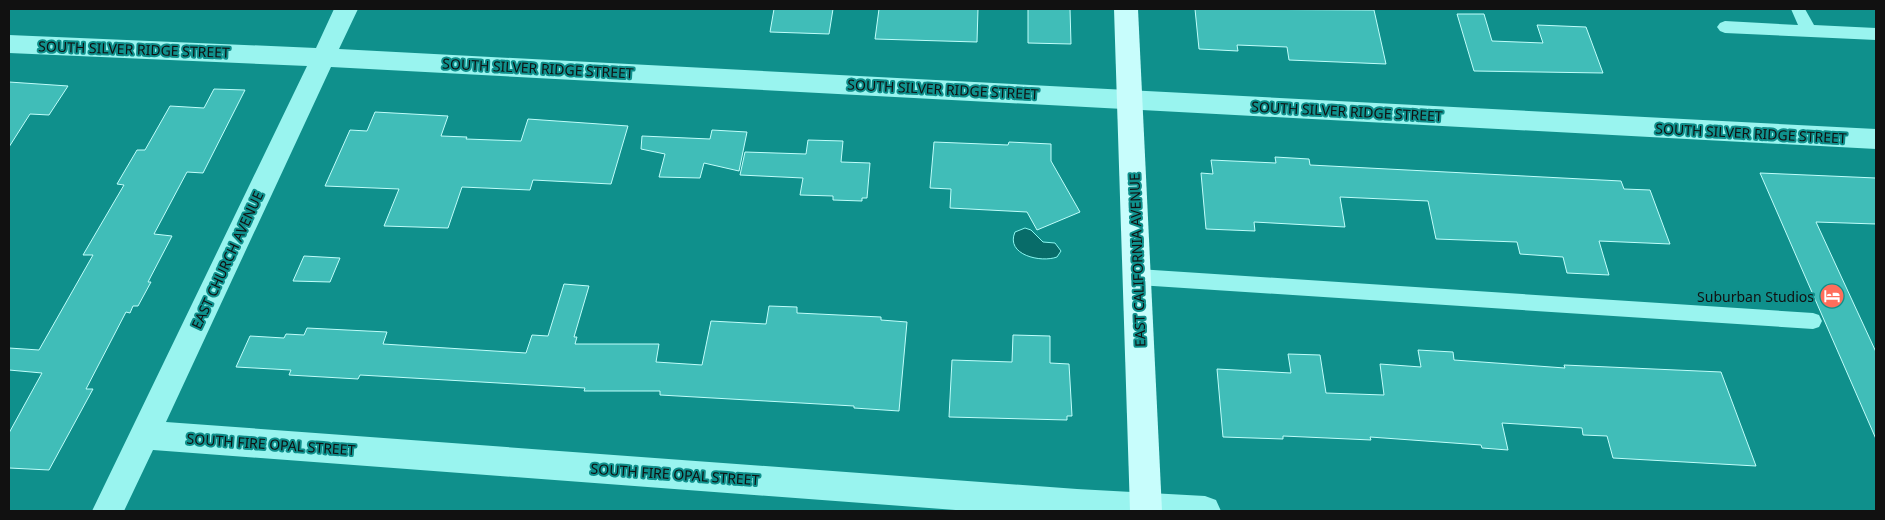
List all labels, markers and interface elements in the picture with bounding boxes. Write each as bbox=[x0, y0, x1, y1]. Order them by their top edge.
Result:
street label: SOUTH SILVER RIDGE STREET bbox=[38, 36, 230, 62]
street label: SOUTH SILVER RIDGE STREET bbox=[442, 54, 634, 83]
street label: SOUTH SILVER RIDGE STREET bbox=[847, 75, 1039, 104]
street label: SOUTH SILVER RIDGE STREET bbox=[1251, 97, 1443, 126]
street label: SOUTH SILVER RIDGE STREET bbox=[1655, 119, 1847, 148]
street label: EAST CALIFORNIA AVENUE bbox=[1124, 173, 1150, 347]
street label: EAST CHURCH AVENUE bbox=[187, 188, 267, 332]
hotel icon: Suburban Studios bbox=[1819, 283, 1845, 309]
place label: Suburban Studios bbox=[1697, 287, 1814, 306]
street label: SOUTH FIRE OPAL STREET bbox=[186, 429, 356, 459]
street label: SOUTH FIRE OPAL STREET bbox=[590, 459, 760, 489]

